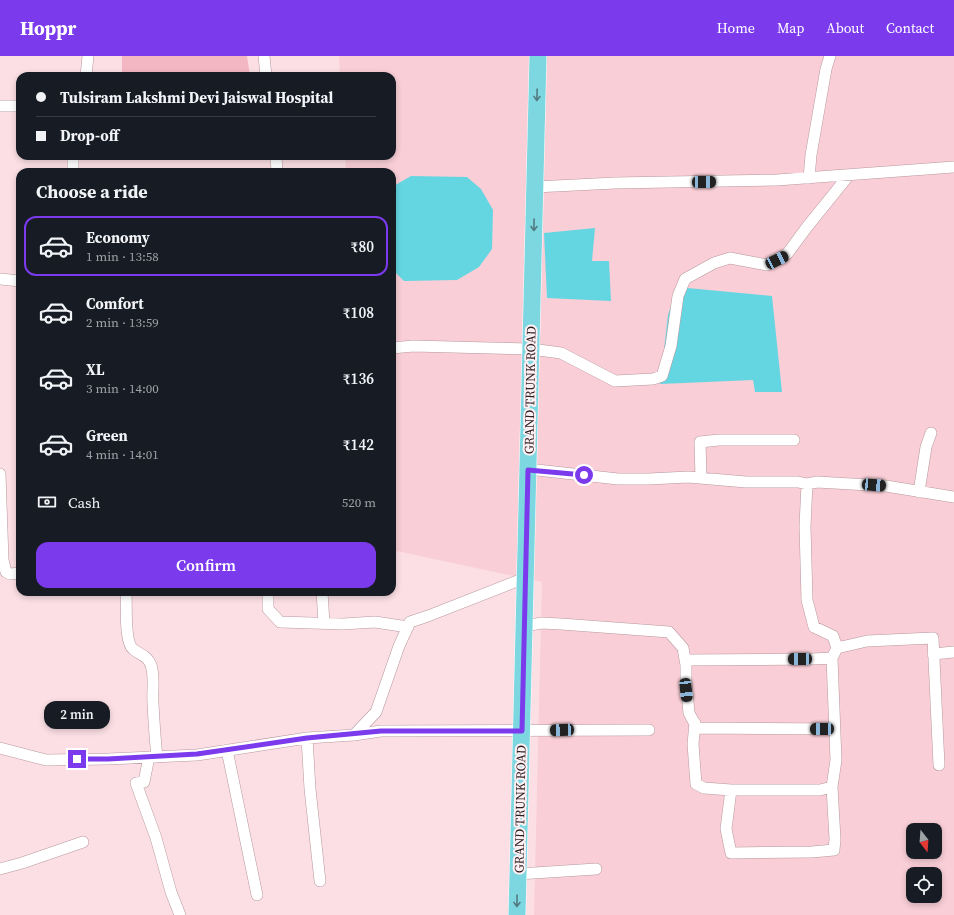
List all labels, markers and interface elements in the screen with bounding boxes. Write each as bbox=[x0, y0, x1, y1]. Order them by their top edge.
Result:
text: Hoppr bbox=[20, 15, 76, 41]
text: Home bbox=[717, 18, 755, 38]
text: Map bbox=[777, 18, 804, 38]
text: About bbox=[826, 18, 864, 38]
text: Contact bbox=[886, 18, 934, 38]
text: Tulsiram Lakshmi Devi Jaiswal Hospital bbox=[60, 87, 333, 108]
one-way arrow bbox=[534, 88, 541, 101]
text: Drop-off bbox=[60, 125, 119, 146]
car bbox=[692, 176, 716, 188]
text: Choose a ride bbox=[36, 179, 148, 204]
one-way arrow bbox=[530, 218, 538, 231]
text: Economy bbox=[86, 227, 150, 248]
icon: car bbox=[38, 228, 74, 264]
text: ₹80 bbox=[351, 236, 374, 257]
text: 1 min · 13:58 bbox=[86, 248, 159, 265]
car bbox=[764, 249, 790, 271]
text: Comfort bbox=[86, 293, 144, 314]
icon: car bbox=[38, 294, 74, 330]
text: ₹108 bbox=[343, 302, 374, 323]
text: 2 min · 13:59 bbox=[86, 314, 159, 331]
street label: GRAND TRUNK ROAD bbox=[520, 326, 540, 454]
text: XL bbox=[86, 359, 105, 380]
icon: car bbox=[38, 360, 74, 396]
text: ₹136 bbox=[343, 368, 374, 389]
text: 3 min · 14:00 bbox=[86, 380, 159, 397]
text: Green bbox=[86, 425, 128, 446]
icon: car bbox=[38, 426, 74, 462]
text: ₹142 bbox=[343, 434, 374, 455]
text: 4 min · 14:01 bbox=[86, 446, 159, 463]
route start bbox=[575, 466, 593, 484]
car bbox=[862, 478, 886, 492]
icon: cash bbox=[36, 491, 58, 513]
text: Cash bbox=[68, 492, 100, 513]
text: 520 m bbox=[342, 494, 376, 511]
button: Confirm bbox=[36, 542, 376, 588]
car bbox=[788, 653, 812, 665]
car bbox=[679, 677, 693, 703]
callout: 2 min bbox=[44, 701, 110, 729]
text: 2 min bbox=[60, 706, 94, 723]
car bbox=[810, 723, 834, 735]
car bbox=[550, 724, 574, 736]
street label: GRAND TRUNK ROAD bbox=[510, 745, 530, 873]
route end bbox=[68, 750, 86, 768]
north arrow bbox=[906, 823, 942, 859]
map controls bbox=[906, 823, 942, 903]
button: locate bbox=[906, 867, 942, 903]
one-way arrow bbox=[514, 894, 521, 907]

